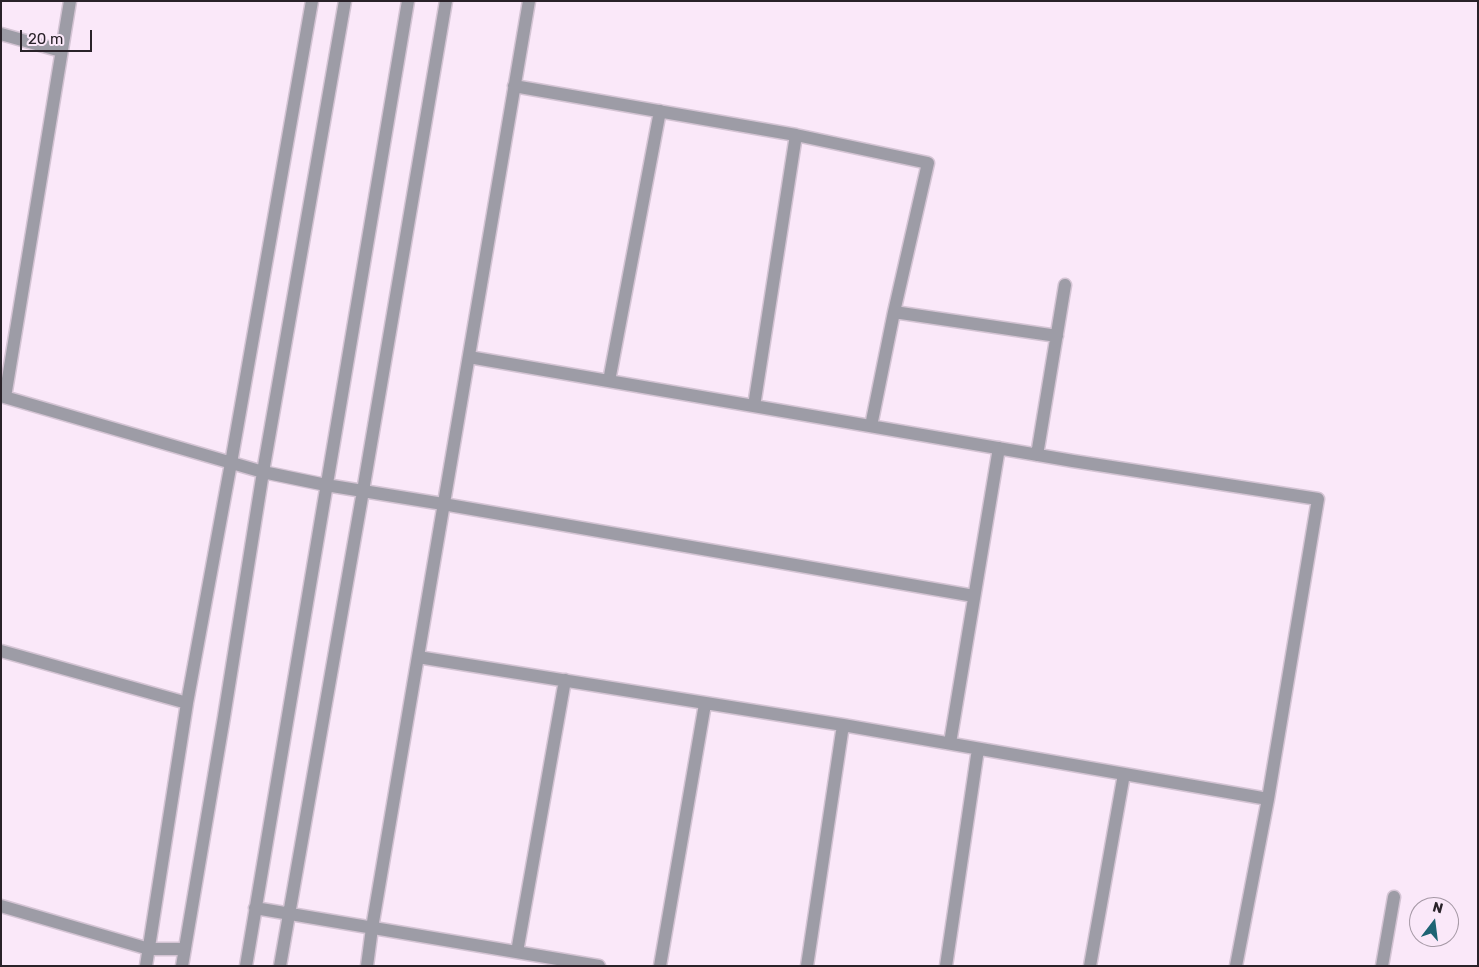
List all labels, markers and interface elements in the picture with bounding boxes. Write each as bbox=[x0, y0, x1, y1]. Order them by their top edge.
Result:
scale bar bbox=[22, 20, 95, 52]
text: 20 m bbox=[28, 30, 63, 48]
north arrow bbox=[1409, 897, 1459, 947]
text: N bbox=[1431, 898, 1445, 918]

